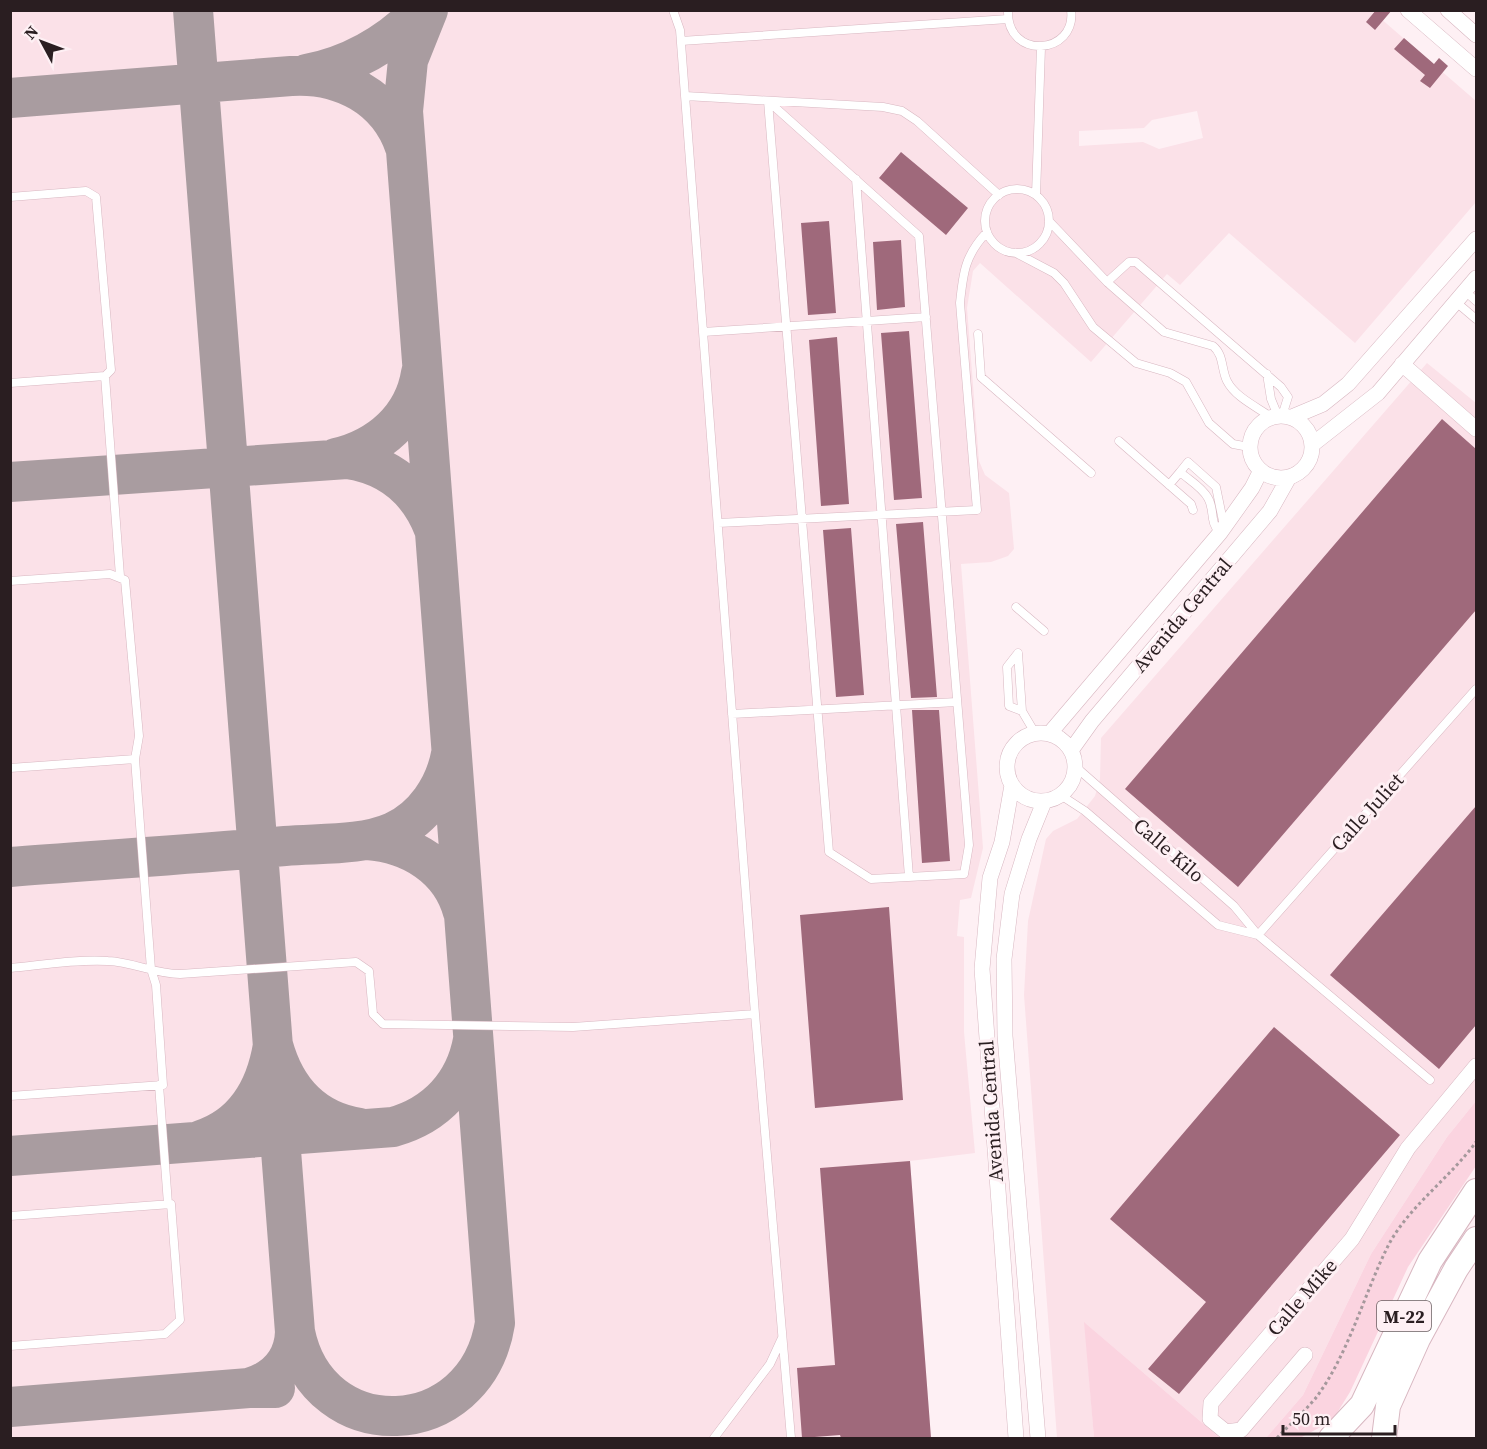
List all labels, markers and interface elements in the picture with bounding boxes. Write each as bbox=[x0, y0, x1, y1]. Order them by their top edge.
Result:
north arrow bbox=[12, 12, 72, 72]
text: N bbox=[19, 20, 43, 44]
street label: Avenida Central bbox=[1126, 552, 1238, 678]
street label: Calle Juliet bbox=[1324, 766, 1410, 857]
street label: Calle Kilo bbox=[1127, 811, 1211, 889]
street label: Avenida Central bbox=[972, 1039, 1010, 1183]
street label: Calle Mike bbox=[1260, 1252, 1344, 1342]
road number: M-22 bbox=[1377, 1301, 1431, 1331]
scale bar bbox=[1283, 1398, 1396, 1436]
text: 50 m bbox=[1292, 1406, 1330, 1431]

